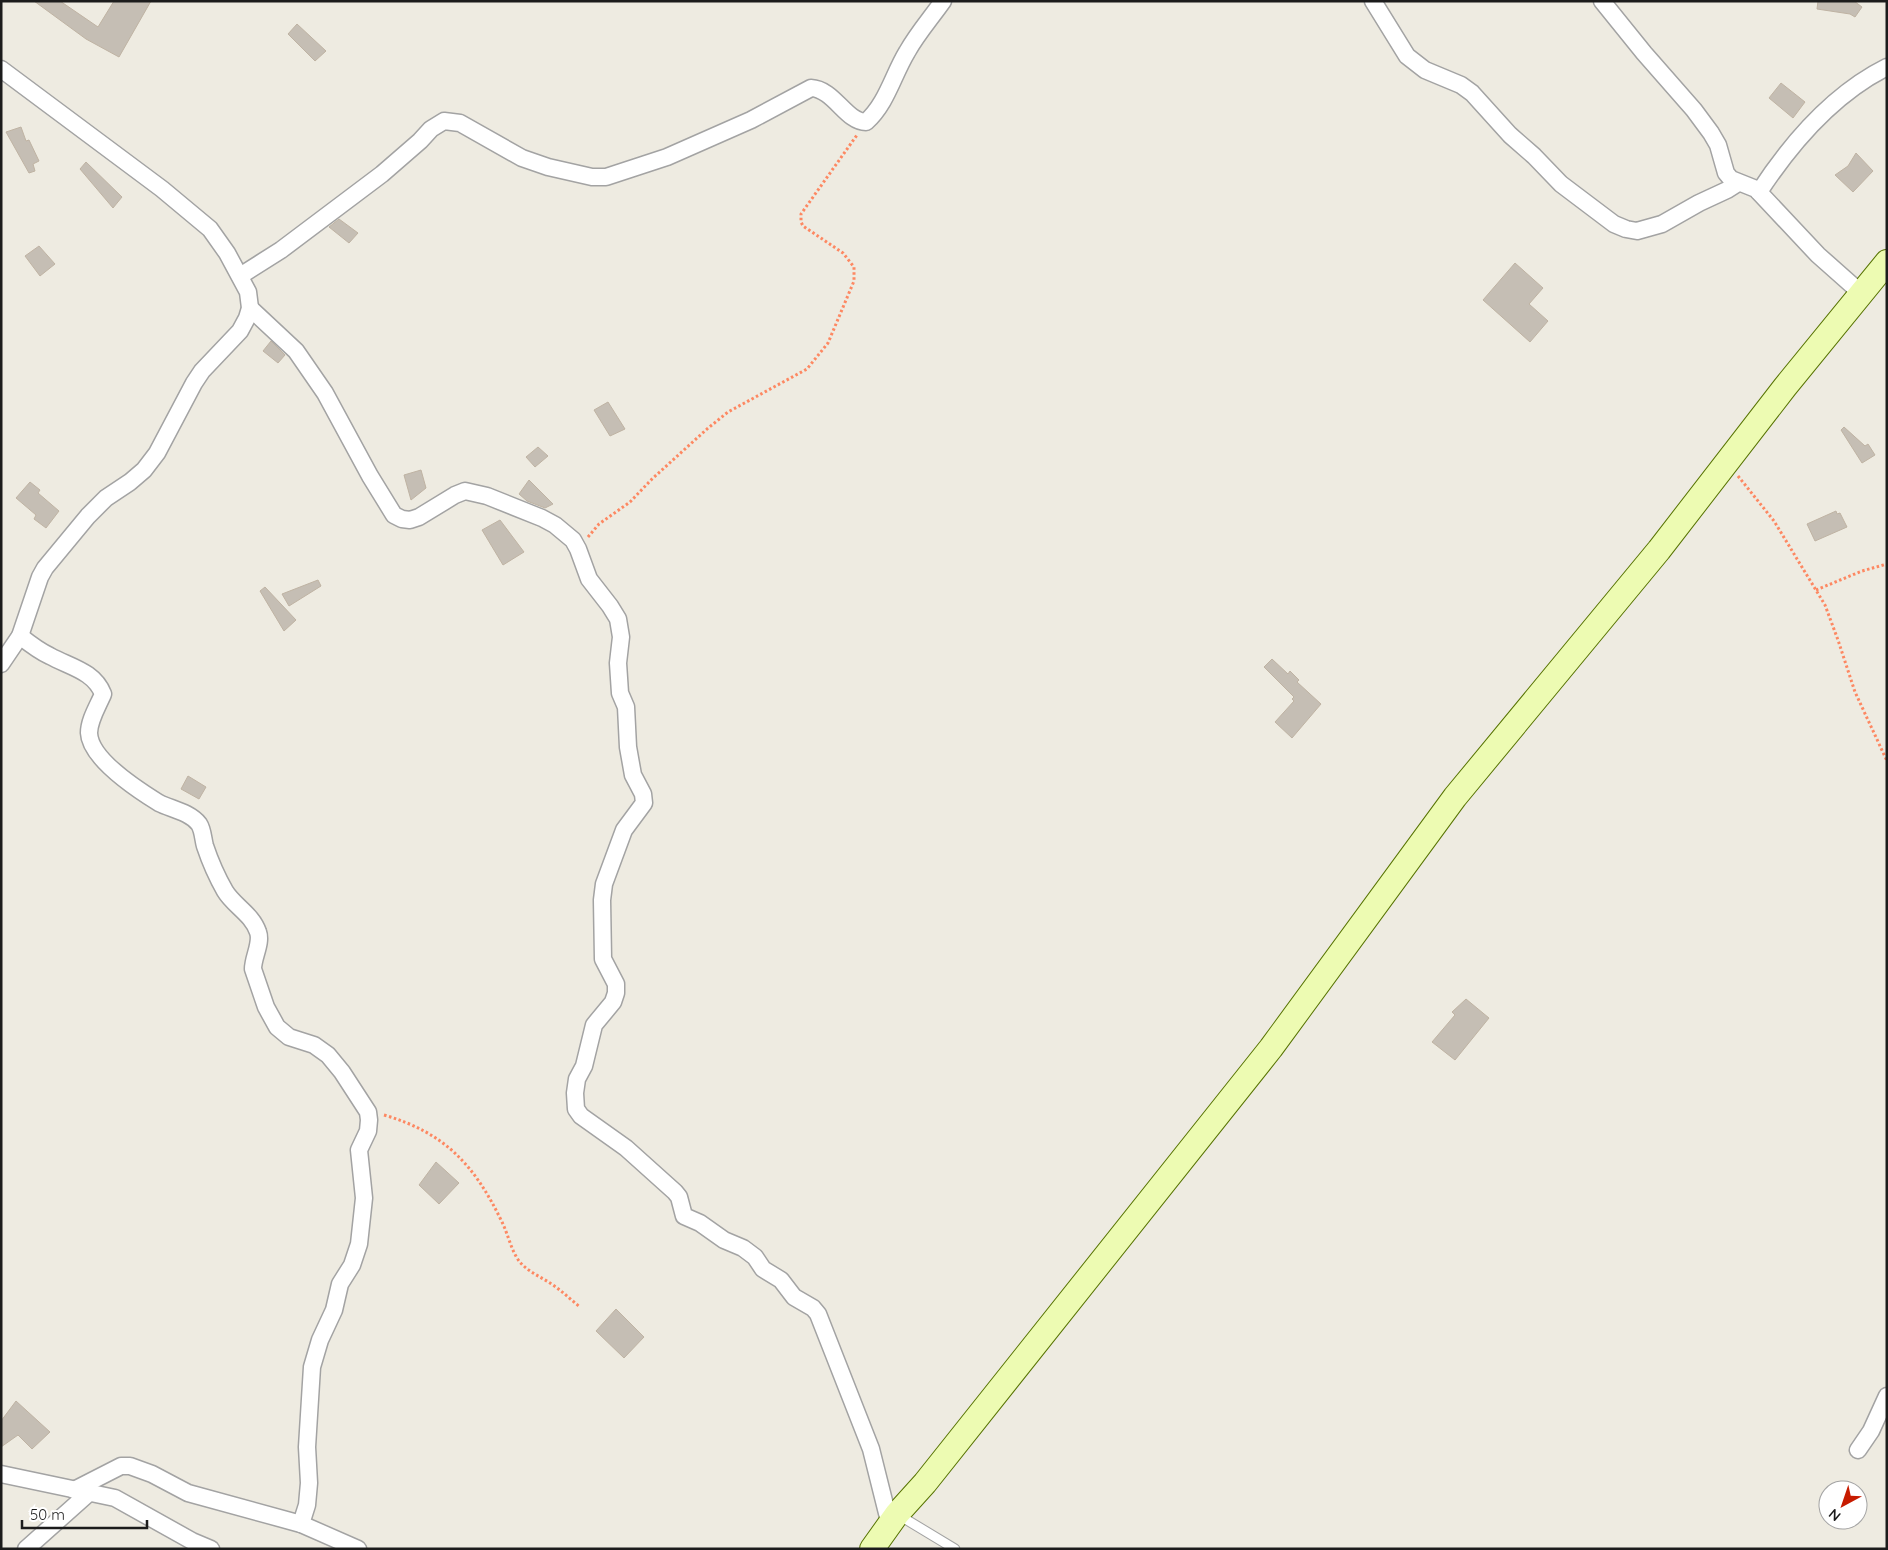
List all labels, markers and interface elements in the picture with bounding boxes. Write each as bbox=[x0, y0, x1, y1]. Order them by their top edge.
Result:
north arrow bbox=[1818, 1480, 1868, 1530]
scale bar bbox=[22, 1498, 148, 1530]
text: 50 m bbox=[30, 1505, 65, 1524]
text: N bbox=[1825, 1505, 1844, 1525]

